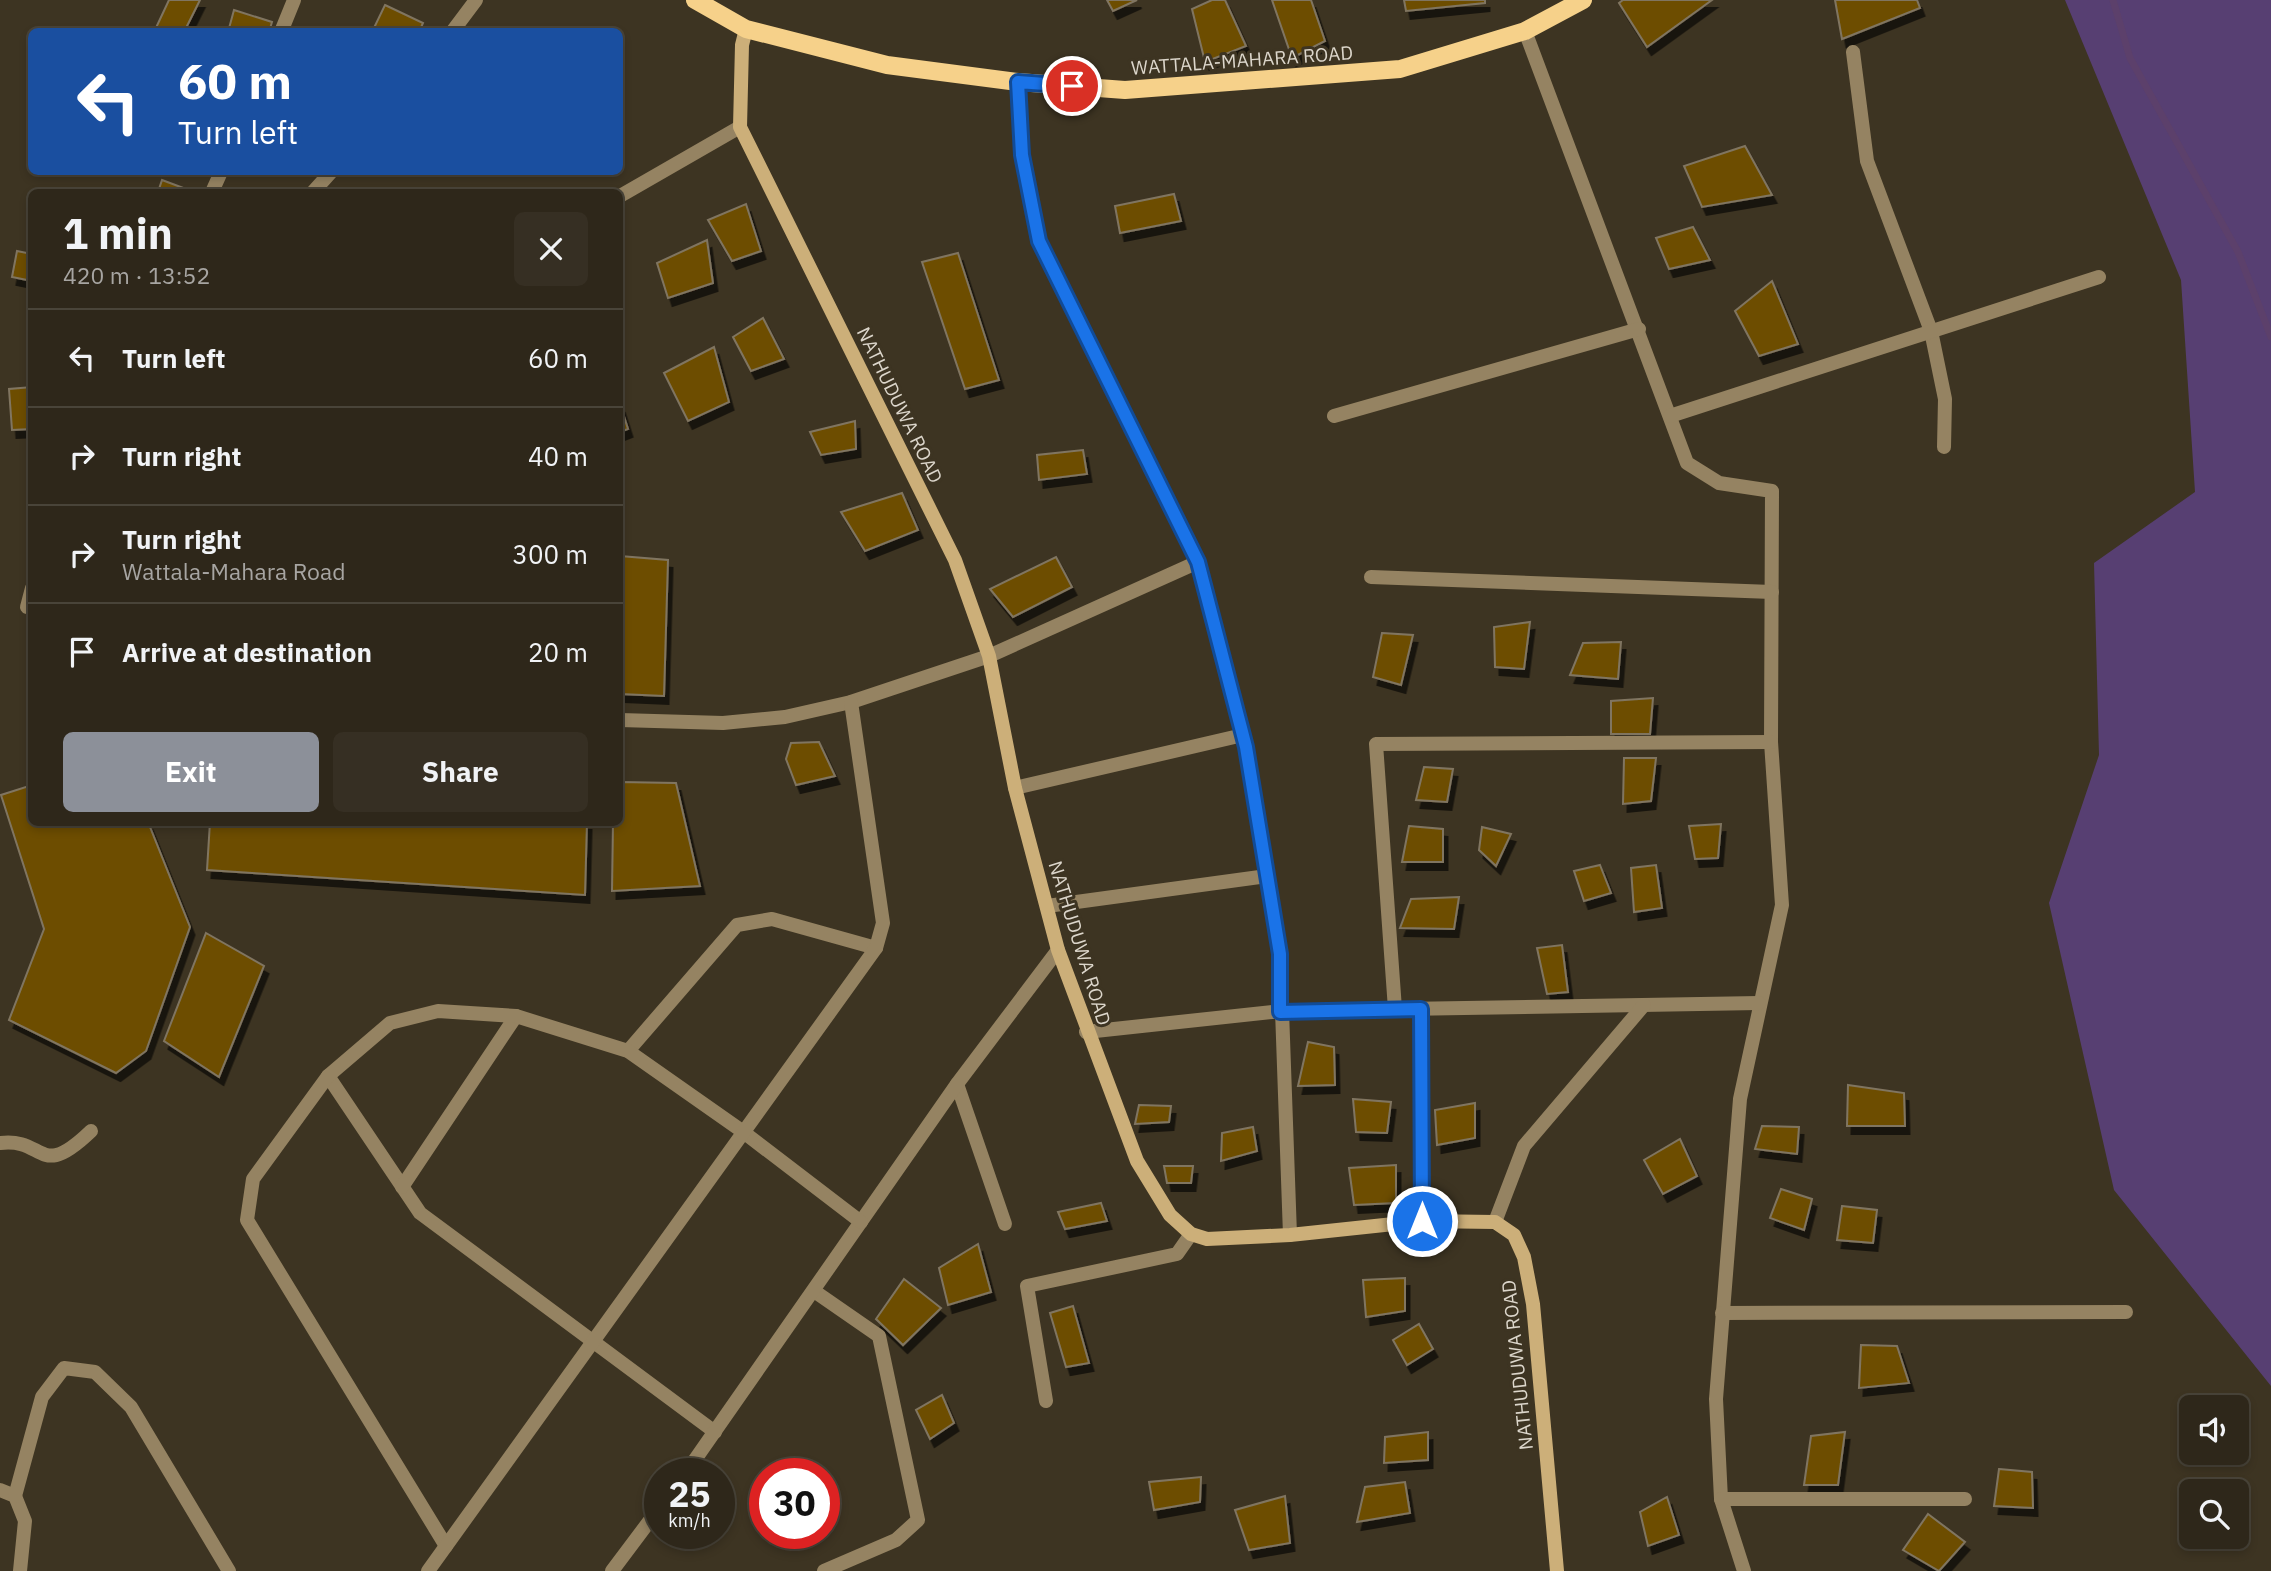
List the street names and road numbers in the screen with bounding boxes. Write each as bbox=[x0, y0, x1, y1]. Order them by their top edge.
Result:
street label: WATTALA-MAHARA ROAD bbox=[1130, 40, 1354, 80]
street label: NATHUDUWA ROAD bbox=[852, 323, 948, 487]
street label: NATHUDUWA ROAD bbox=[1044, 858, 1116, 1028]
street label: NATHUDUWA ROAD bbox=[1496, 1279, 1538, 1451]

